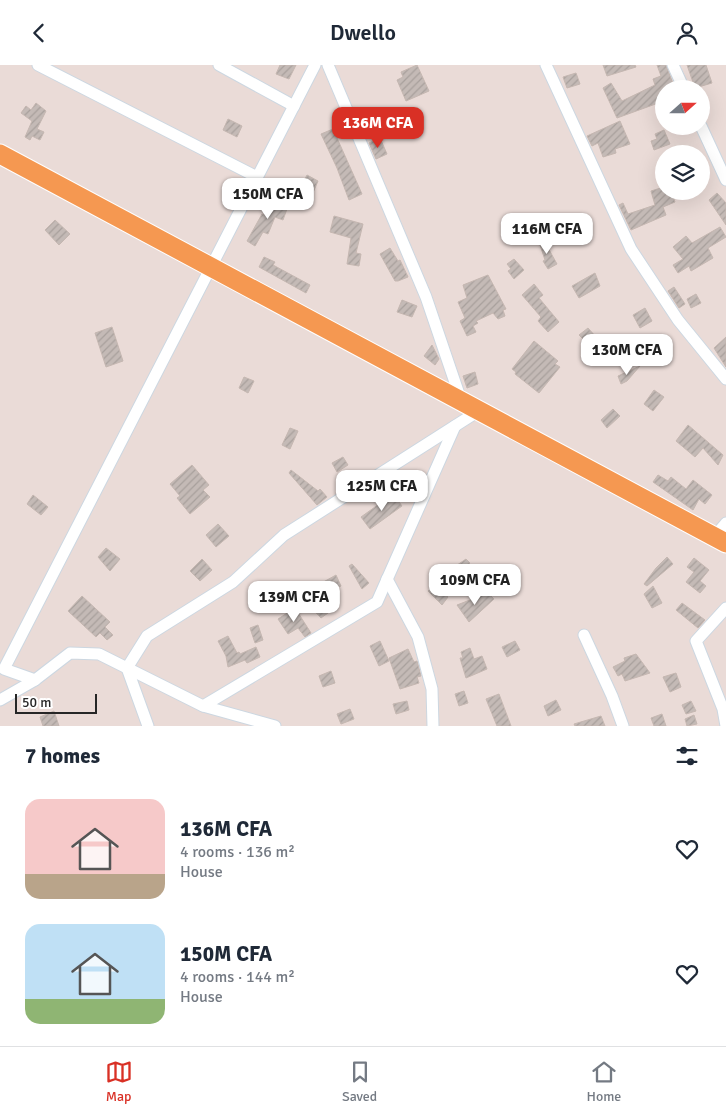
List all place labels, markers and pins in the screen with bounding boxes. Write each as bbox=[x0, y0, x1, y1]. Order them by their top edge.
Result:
pin: 136M CFA bbox=[326, 107, 430, 149]
pin: 150M CFA bbox=[216, 177, 320, 220]
pin: 116M CFA bbox=[495, 213, 599, 255]
pin: 130M CFA bbox=[575, 333, 679, 376]
pin: 125M CFA bbox=[330, 469, 434, 512]
pin: 109M CFA bbox=[423, 563, 527, 606]
pin: 139M CFA bbox=[242, 581, 346, 623]

